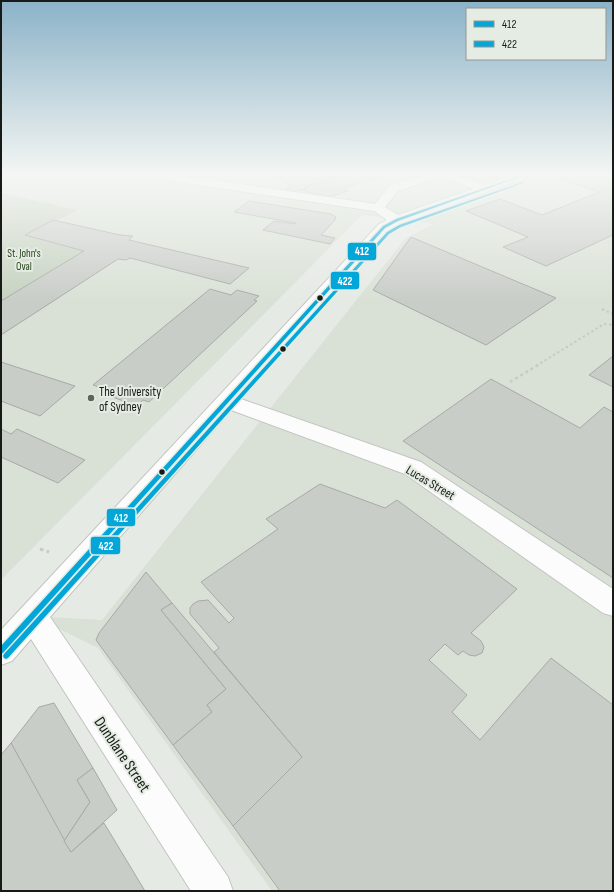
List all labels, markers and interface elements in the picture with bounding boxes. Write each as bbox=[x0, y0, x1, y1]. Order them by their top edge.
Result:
legend bbox=[466, 8, 606, 60]
text: 412 bbox=[502, 17, 516, 32]
text: 422 bbox=[502, 37, 517, 52]
line badge: 412 bbox=[347, 242, 377, 261]
text: 412 bbox=[355, 245, 369, 258]
park label: St. John's Oval bbox=[7, 247, 41, 273]
line badge: 422 bbox=[330, 271, 360, 290]
text: 422 bbox=[338, 275, 353, 288]
unlabelled marker bbox=[315, 293, 325, 303]
unlabelled marker bbox=[278, 344, 288, 354]
place label: The University of Sydney bbox=[99, 384, 161, 415]
marker: The University of Sydney bbox=[86, 393, 96, 403]
street label: Lucas Street bbox=[403, 462, 458, 504]
unlabelled marker bbox=[157, 467, 167, 477]
line badge: 412 bbox=[106, 508, 136, 527]
text: 412 bbox=[114, 512, 128, 525]
line badge: 422 bbox=[90, 536, 121, 555]
text: 422 bbox=[99, 540, 114, 553]
street label: Dunblane Street bbox=[90, 714, 154, 796]

